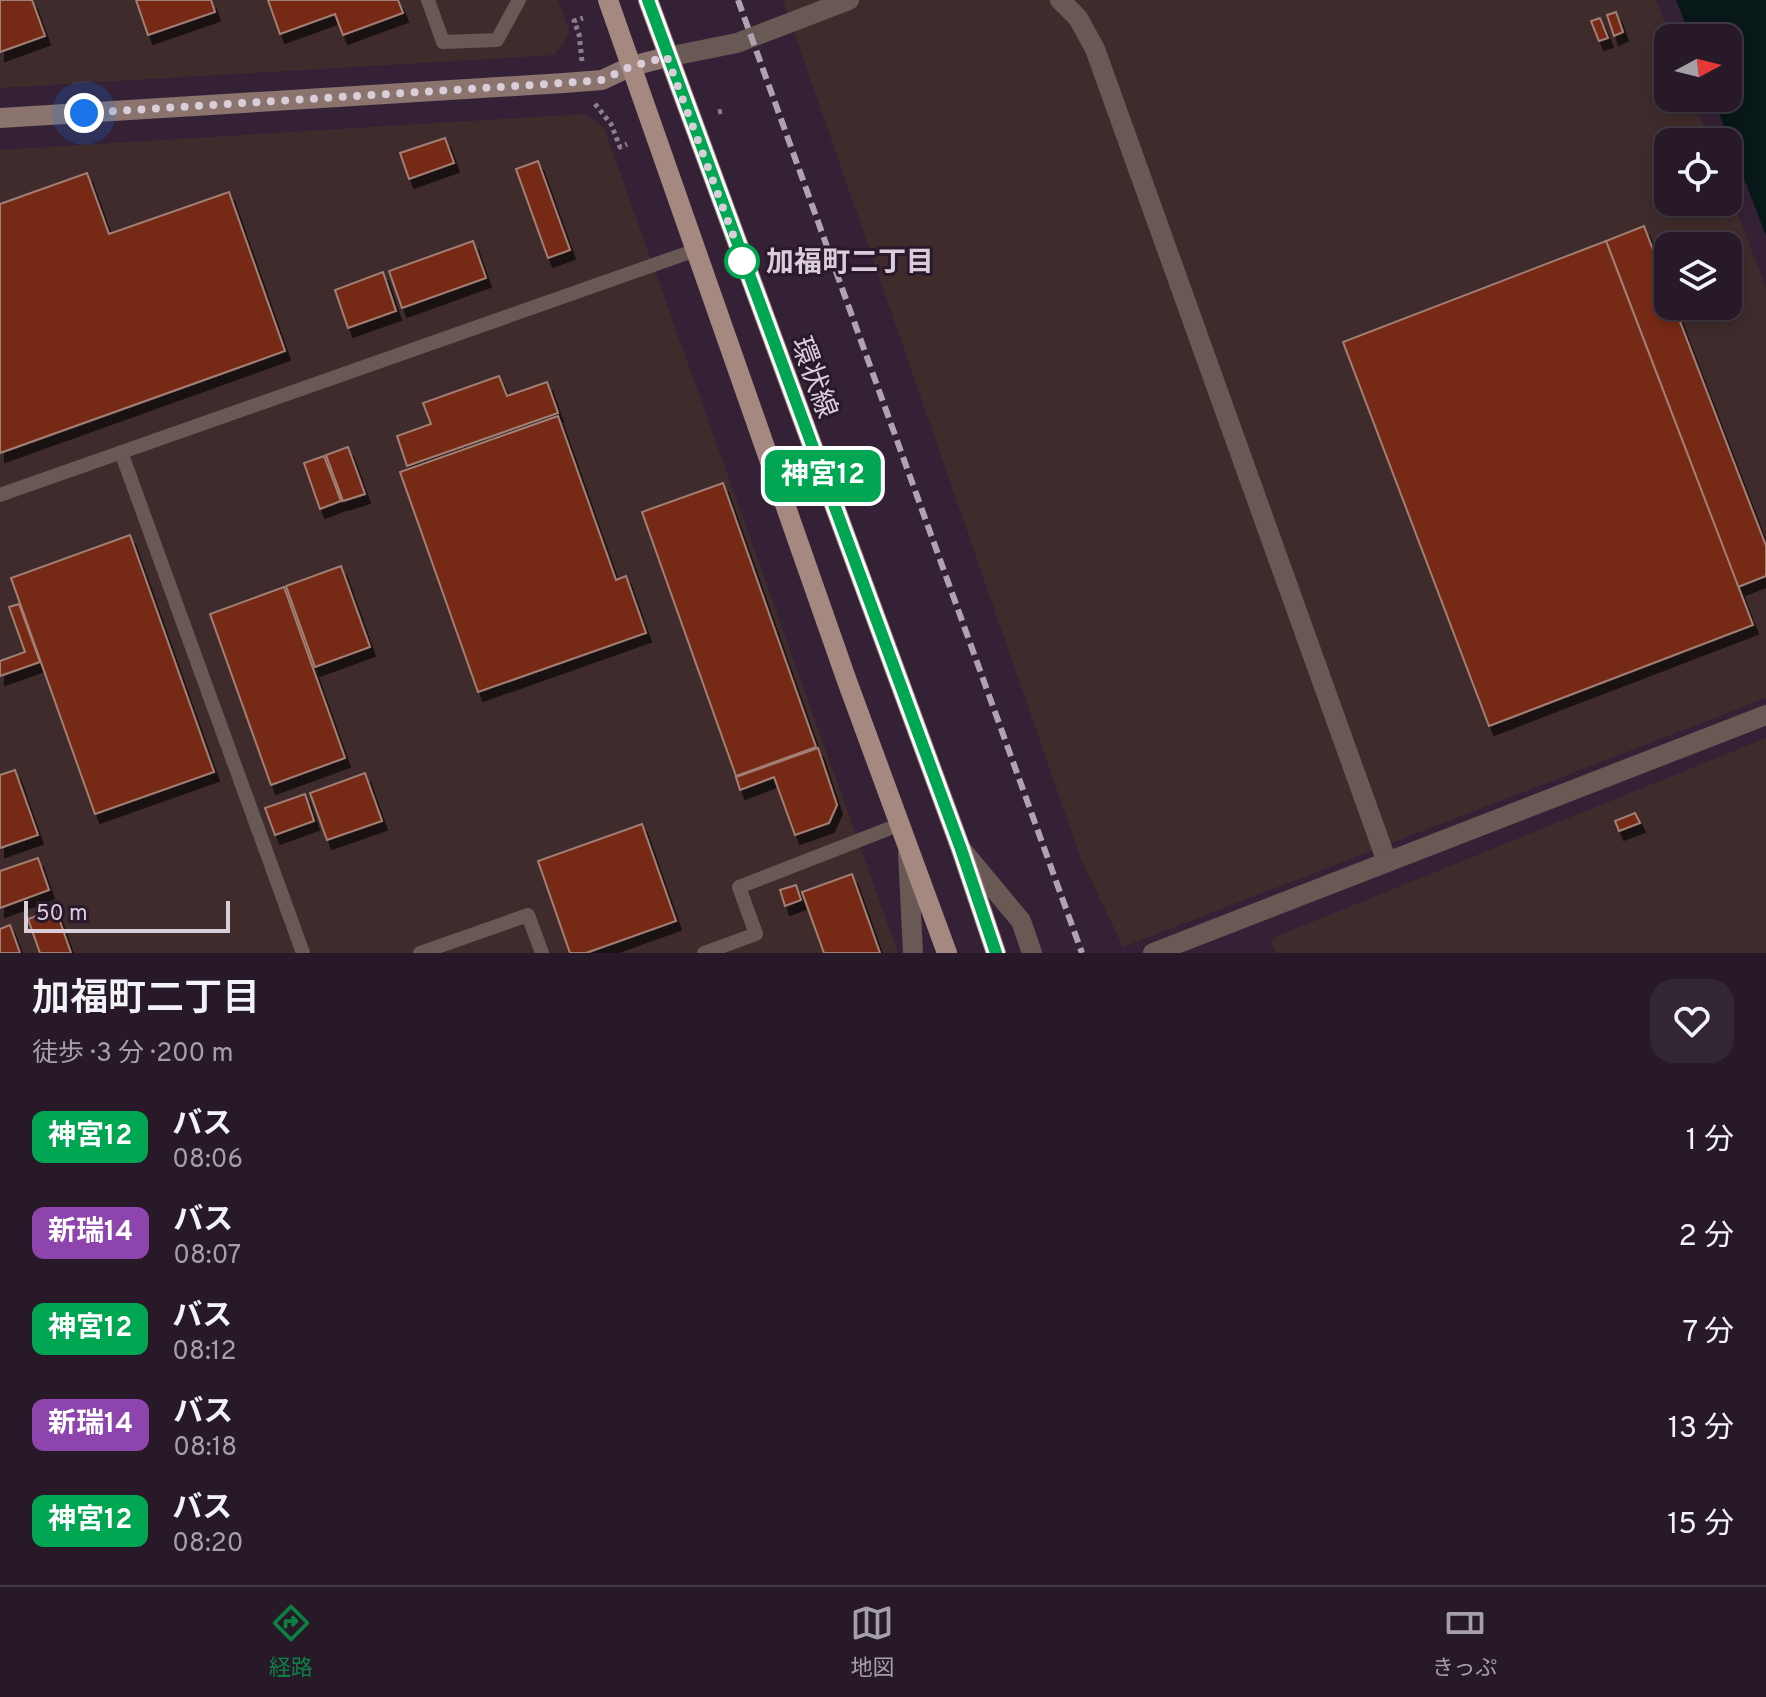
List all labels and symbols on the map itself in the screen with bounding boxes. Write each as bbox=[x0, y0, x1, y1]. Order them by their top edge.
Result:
north arrow bbox=[1654, 24, 1742, 112]
your location bbox=[64, 93, 104, 133]
marker: 加福町二丁目 bbox=[725, 244, 759, 278]
place label: 加福町二丁目 bbox=[766, 246, 934, 282]
street label: 環状線 bbox=[781, 332, 843, 424]
line badge: 神宮12 bbox=[767, 450, 879, 502]
scale bar bbox=[24, 897, 230, 933]

